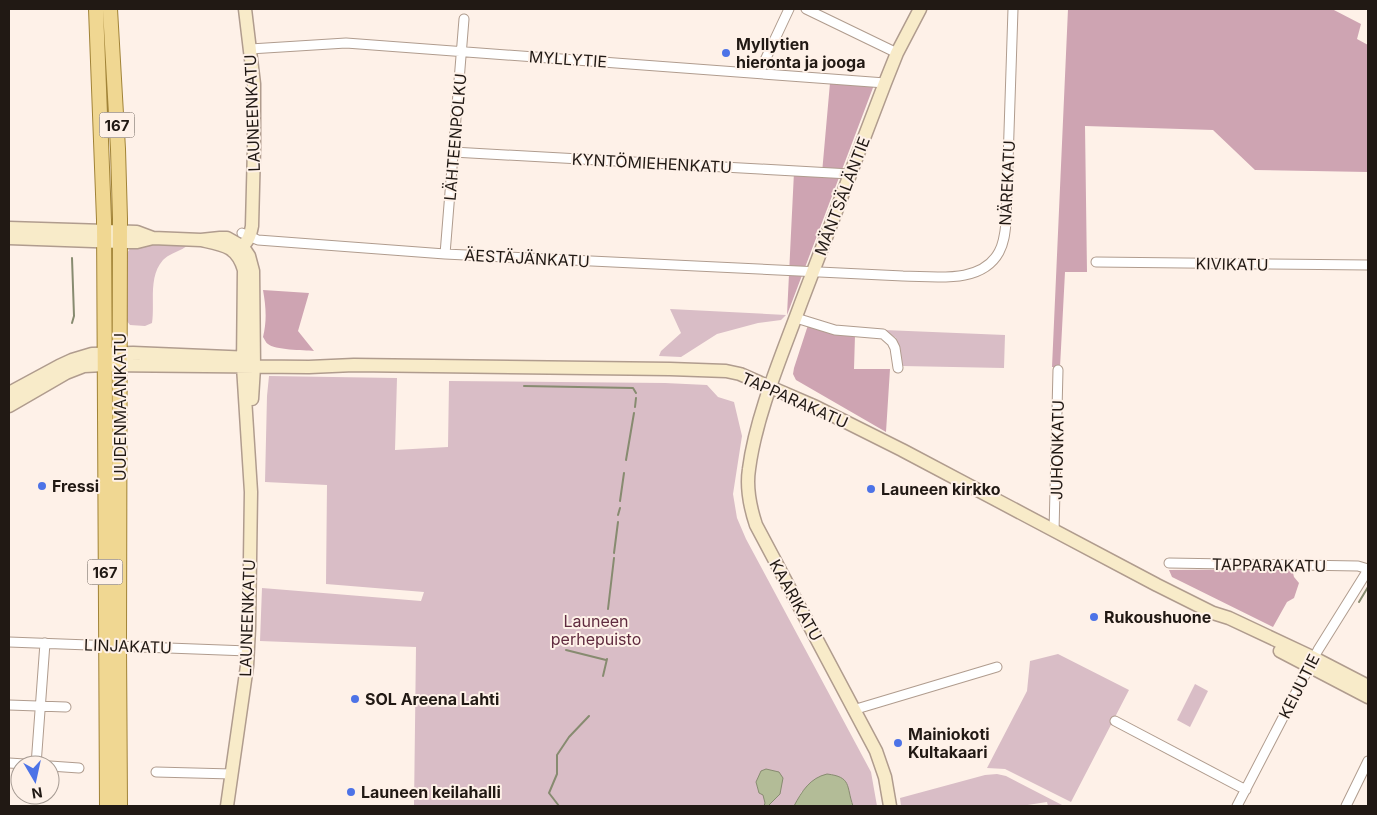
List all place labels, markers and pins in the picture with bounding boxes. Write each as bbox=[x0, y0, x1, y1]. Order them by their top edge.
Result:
place label: Myllytien hieronta ja jooga bbox=[736, 34, 866, 72]
marker: Myllytien hieronta ja jooga bbox=[720, 47, 732, 59]
place label: Fressi bbox=[52, 476, 99, 496]
place label: Launeen kirkko bbox=[881, 479, 1001, 499]
marker: Fressi bbox=[36, 480, 48, 492]
marker: Launeen kirkko bbox=[865, 483, 877, 495]
place label: Rukoushuone bbox=[1104, 607, 1211, 627]
marker: Rukoushuone bbox=[1088, 611, 1100, 623]
place label: SOL Areena Lahti bbox=[365, 689, 499, 709]
marker: SOL Areena Lahti bbox=[349, 693, 361, 705]
place label: Mainiokoti Kultakaari bbox=[908, 724, 990, 762]
marker: Mainiokoti Kultakaari bbox=[892, 737, 904, 749]
place label: Launeen keilahalli bbox=[361, 782, 501, 802]
marker: Launeen keilahalli bbox=[345, 786, 357, 798]

